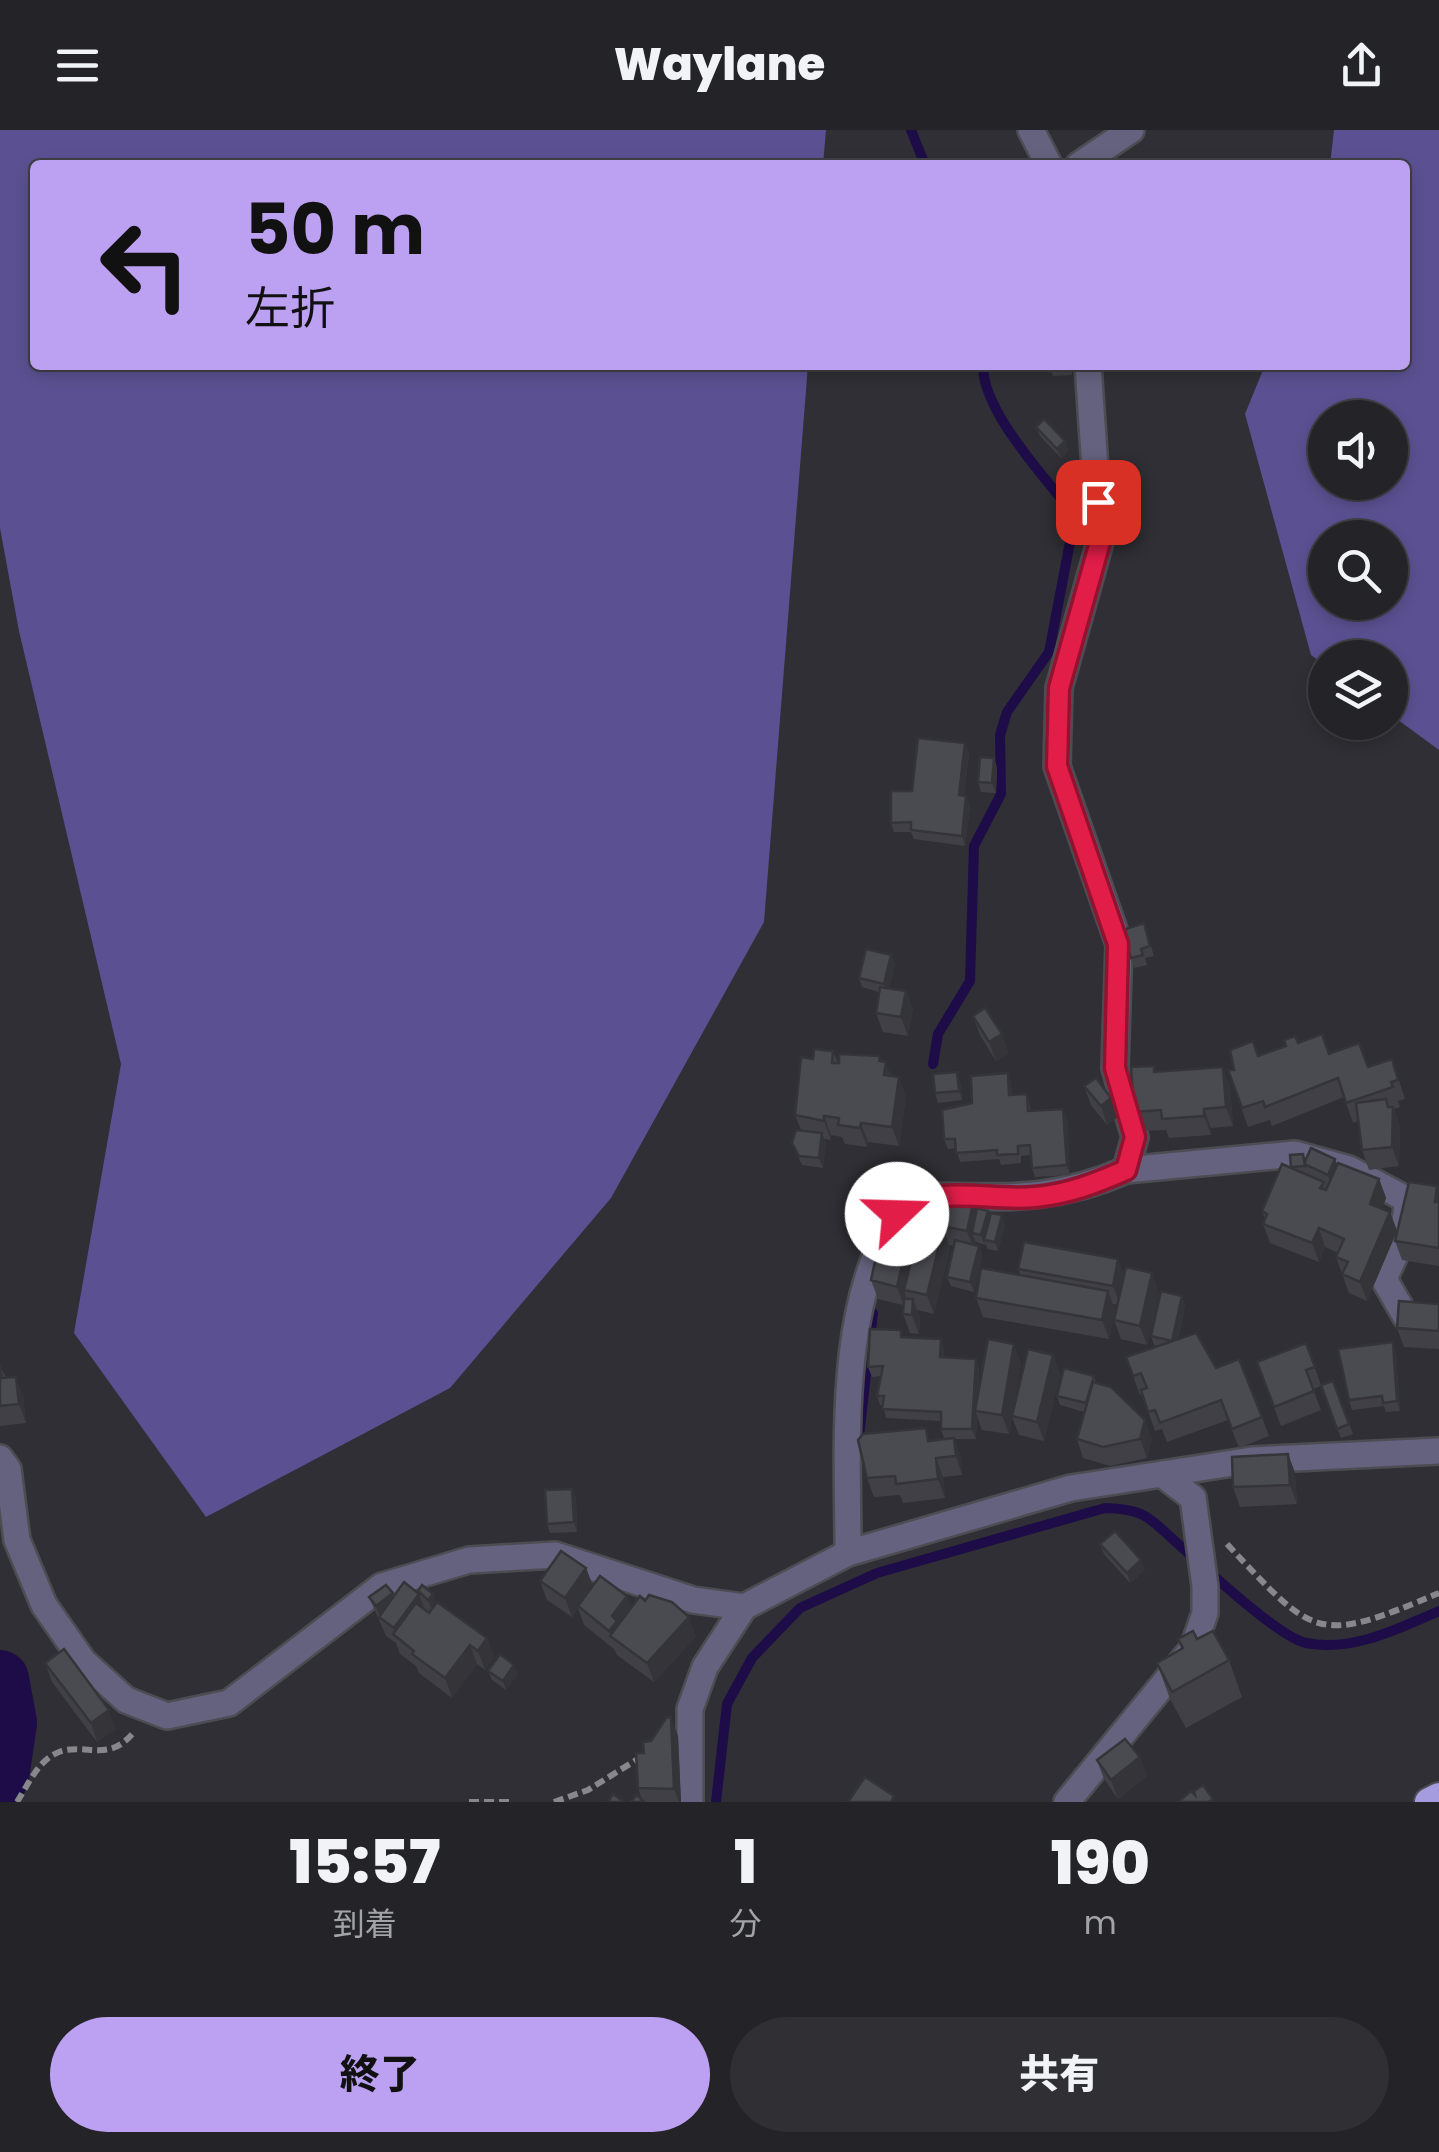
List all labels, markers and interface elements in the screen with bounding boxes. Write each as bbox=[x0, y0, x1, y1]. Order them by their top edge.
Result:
text: Waylane bbox=[614, 33, 825, 96]
icon: menu bbox=[50, 38, 105, 93]
icon: share bbox=[1334, 38, 1389, 93]
text: 50 m bbox=[245, 180, 425, 279]
icon: left bbox=[80, 200, 210, 330]
text: 左折 bbox=[245, 277, 335, 340]
map controls bbox=[1308, 400, 1408, 740]
button: sound bbox=[1308, 400, 1408, 500]
pin bbox=[1056, 460, 1141, 545]
icon: arrive bbox=[1071, 475, 1126, 530]
button: search bbox=[1308, 520, 1408, 620]
button: layers bbox=[1308, 640, 1408, 740]
position arrow bbox=[845, 1162, 949, 1266]
text: 15:57 bbox=[289, 1820, 440, 1904]
text: 1 bbox=[734, 1820, 757, 1904]
text: 190 bbox=[1051, 1821, 1150, 1905]
text: m bbox=[1084, 1900, 1117, 1945]
text: 到着 bbox=[333, 1901, 397, 1946]
text: 分 bbox=[730, 1901, 762, 1946]
button: 終了 bbox=[50, 2017, 710, 2132]
button: 共有 bbox=[730, 2017, 1389, 2132]

